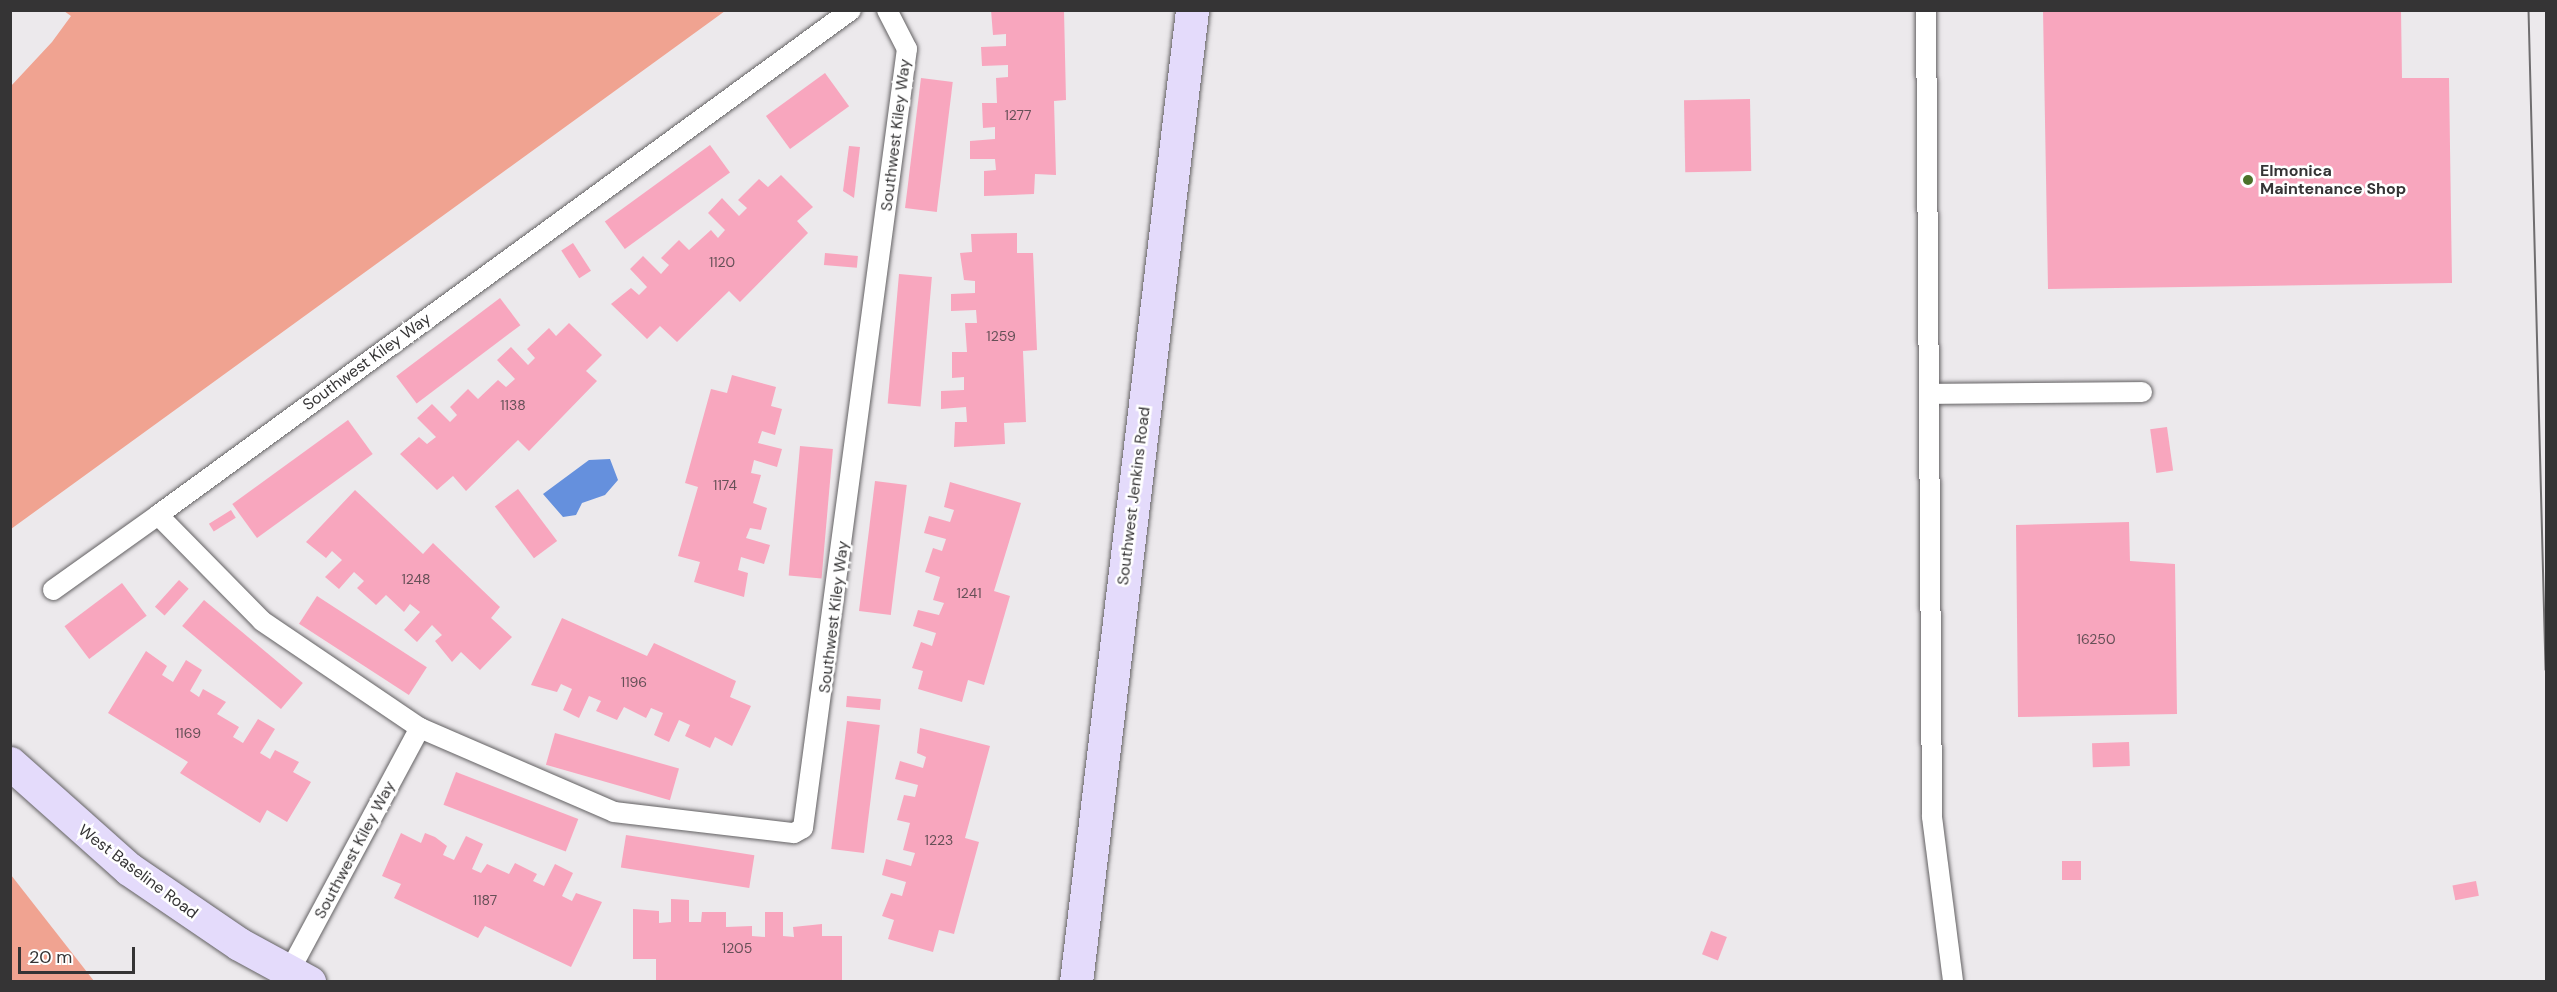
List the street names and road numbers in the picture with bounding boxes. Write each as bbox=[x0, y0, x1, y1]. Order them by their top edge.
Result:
street label: Southwest Kiley Way bbox=[877, 58, 915, 212]
street label: Southwest Kiley Way bbox=[299, 309, 435, 415]
street label: Southwest Jenkins Road bbox=[1114, 406, 1154, 586]
street label: Southwest Kiley Way bbox=[815, 540, 853, 694]
street label: Southwest Kiley Way bbox=[311, 778, 399, 922]
street label: West Baseline Road bbox=[74, 821, 202, 923]

